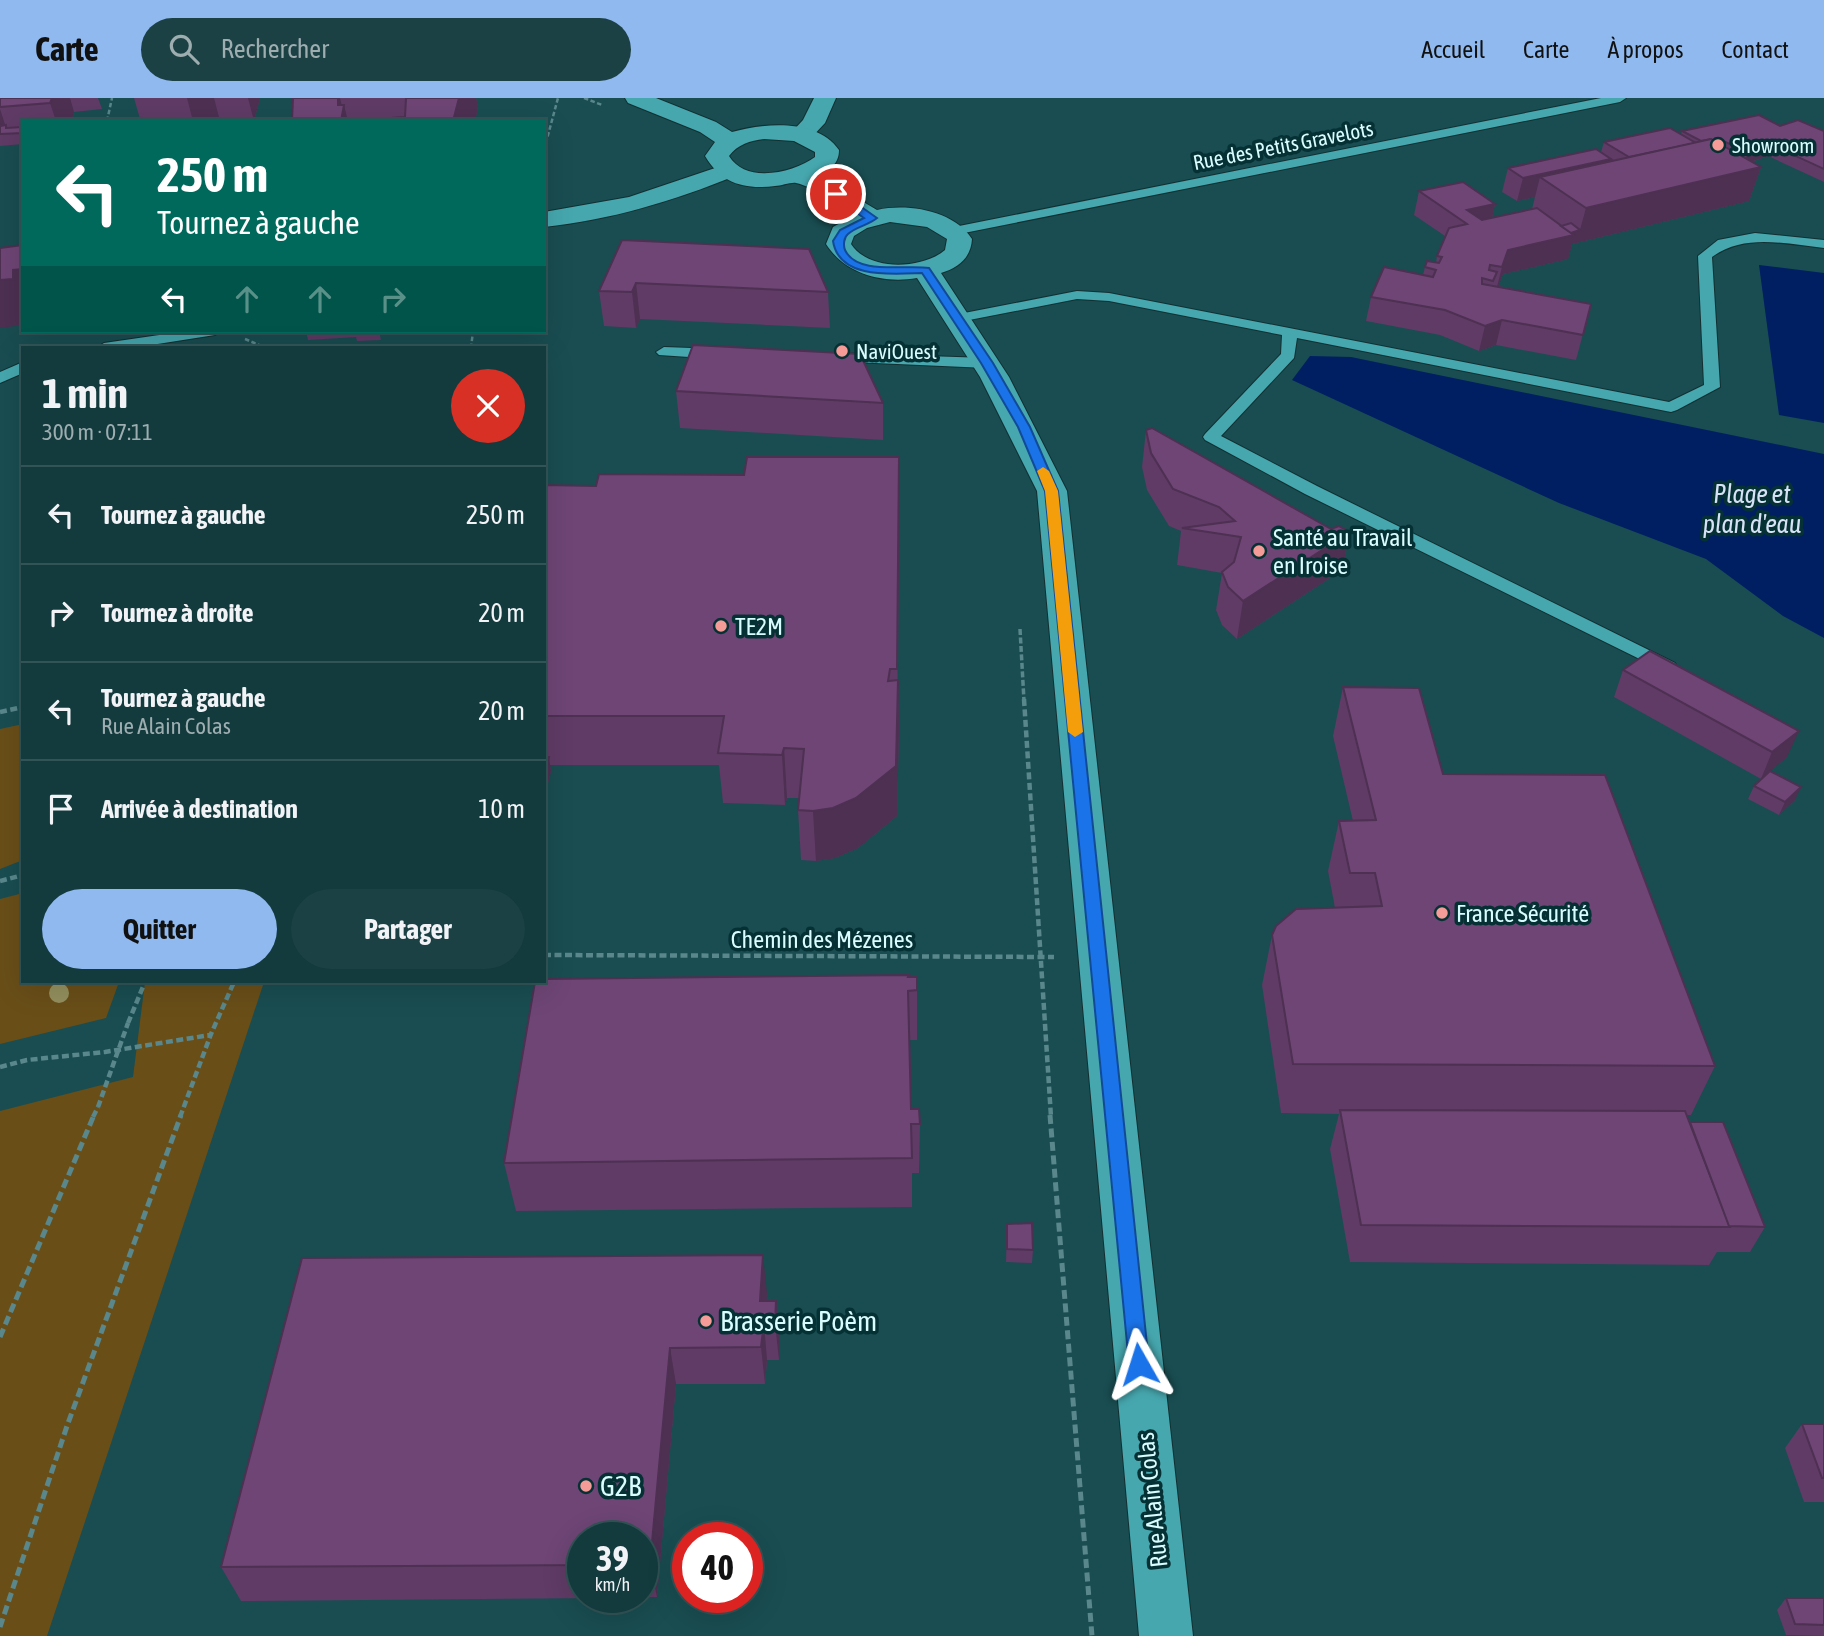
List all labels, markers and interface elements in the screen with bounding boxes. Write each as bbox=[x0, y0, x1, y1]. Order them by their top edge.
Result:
search box bbox=[141, 18, 631, 81]
text: Carte bbox=[35, 30, 99, 68]
icon: search bbox=[165, 30, 203, 68]
text: Rechercher bbox=[221, 34, 329, 64]
text: Accueil bbox=[1421, 36, 1485, 63]
text: Carte bbox=[1523, 36, 1569, 63]
text: À propos bbox=[1607, 36, 1683, 63]
text: Contact bbox=[1721, 36, 1789, 63]
street label: Rue des Petits Gravelots bbox=[1191, 116, 1375, 174]
place label: Showroom bbox=[1732, 133, 1814, 157]
marker: Showroom bbox=[1710, 137, 1726, 153]
text: 250 m bbox=[157, 146, 268, 202]
icon: left bbox=[42, 147, 133, 238]
pin bbox=[806, 164, 866, 224]
icon: arrive bbox=[817, 175, 855, 213]
text: Tournez à gauche bbox=[157, 204, 360, 241]
icon: left bbox=[155, 280, 193, 318]
icon: ahead bbox=[228, 280, 266, 318]
icon: ahead bbox=[301, 280, 339, 318]
icon: right bbox=[374, 280, 412, 318]
place label: NaviOuest bbox=[856, 339, 937, 363]
marker: NaviOuest bbox=[834, 343, 850, 359]
text: 1 min bbox=[42, 369, 128, 417]
button: close bbox=[451, 369, 525, 443]
text: 300 m · 07:11 bbox=[42, 419, 153, 445]
water label: Plage et plan d'eau bbox=[1703, 479, 1801, 539]
icon: left bbox=[42, 496, 80, 534]
text: Tournez à gauche bbox=[101, 500, 266, 530]
text: 250 m bbox=[466, 500, 525, 530]
place label: Santé au Travail en Iroise bbox=[1273, 524, 1413, 579]
marker: Santé au Travail en Iroise bbox=[1251, 543, 1267, 559]
icon: right bbox=[42, 594, 80, 632]
text: Tournez à droite bbox=[101, 598, 254, 628]
text: 20 m bbox=[478, 598, 525, 628]
place label: TE2M bbox=[735, 613, 783, 640]
marker: TE2M bbox=[713, 618, 729, 634]
text: Tournez à gauche bbox=[101, 683, 266, 713]
icon: left bbox=[42, 692, 80, 730]
text: 20 m bbox=[478, 696, 525, 726]
text: Rue Alain Colas bbox=[101, 713, 231, 739]
icon: arrive bbox=[42, 790, 80, 828]
text: Arrivée à destination bbox=[101, 794, 298, 824]
text: 10 m bbox=[478, 794, 525, 824]
button: Quitter bbox=[42, 889, 277, 969]
button: Partager bbox=[291, 889, 525, 969]
place label: France Sécurité bbox=[1456, 900, 1589, 927]
marker: France Sécurité bbox=[1434, 905, 1450, 921]
street label: Chemin des Mézenes bbox=[731, 926, 913, 953]
place label: Brasserie Poèm bbox=[720, 1305, 877, 1337]
marker: Brasserie Poèm bbox=[698, 1313, 714, 1329]
position arrow bbox=[1102, 1327, 1176, 1401]
street label: Rue Alain Colas bbox=[1131, 1431, 1173, 1569]
place label: G2B bbox=[600, 1470, 641, 1502]
marker: G2B bbox=[578, 1478, 594, 1494]
speed limit sign: 40 bbox=[672, 1522, 763, 1613]
text: 39 bbox=[596, 1538, 629, 1578]
text: km/h bbox=[595, 1574, 630, 1595]

